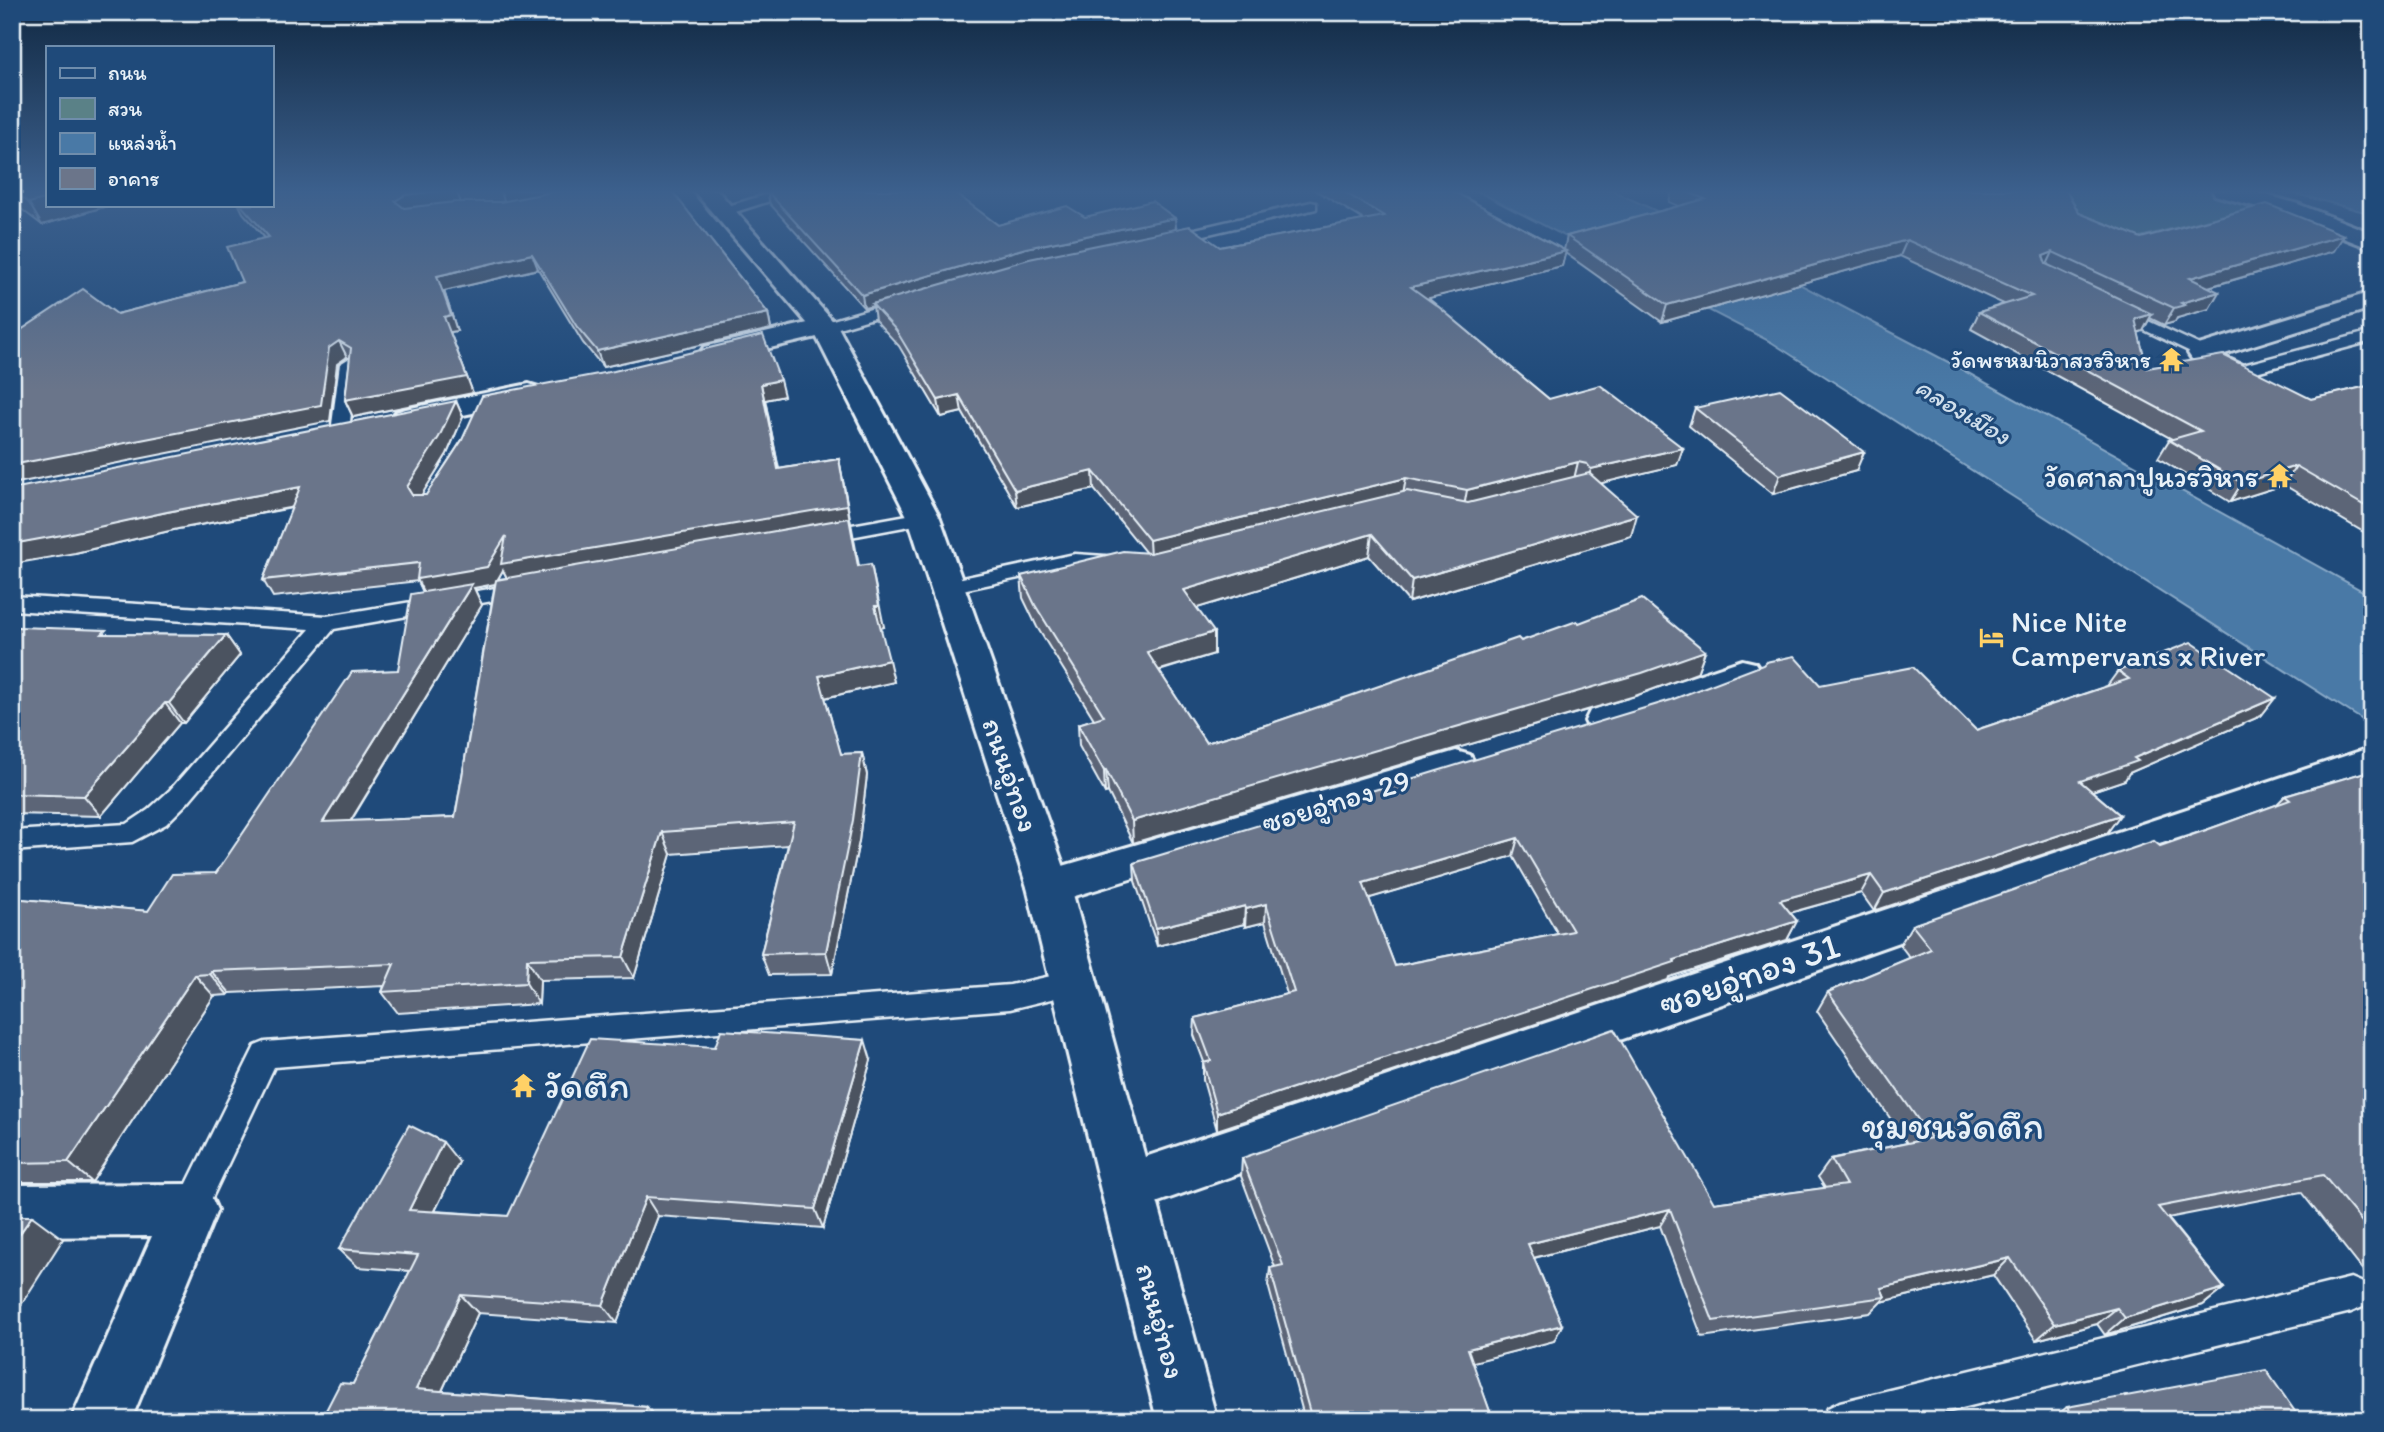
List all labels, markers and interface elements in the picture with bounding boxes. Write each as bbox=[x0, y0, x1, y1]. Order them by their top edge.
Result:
legend bbox=[46, 46, 273, 206]
text: ถนน bbox=[108, 60, 147, 85]
text: สวน bbox=[108, 96, 142, 121]
text: แหล่งน้ำ bbox=[108, 130, 177, 155]
text: อาคาร bbox=[108, 166, 160, 191]
place label: วัดพรหมนิวาสวรวิหาร bbox=[1951, 345, 2151, 374]
temple icon: วัดพรหมนิวาสวรวิหาร bbox=[2157, 345, 2185, 373]
water label: คลองเมือง bbox=[1910, 370, 2017, 452]
place label: วัดศาลาปูนวรวิหาร bbox=[2044, 458, 2259, 496]
temple icon: วัดศาลาปูนวรวิหาร bbox=[2265, 462, 2293, 490]
place label: Nice Nite Campervans x River bbox=[2011, 603, 2265, 674]
hotel icon: Nice Nite Campervans x River bbox=[1977, 624, 2005, 652]
street label: ถนนอู่ทอง bbox=[973, 713, 1048, 837]
street label: ซอยอู่ทอง 29 bbox=[1257, 761, 1415, 842]
street label: ซอยอู่ทอง 31 bbox=[1653, 923, 1845, 1027]
place label: วัดตึก bbox=[544, 1063, 630, 1107]
temple icon: วัดตึก bbox=[510, 1071, 538, 1099]
district label: ชุมชนวัดตึก bbox=[1862, 1103, 2044, 1151]
street label: ถนนอู่ทอง bbox=[1127, 1259, 1194, 1383]

